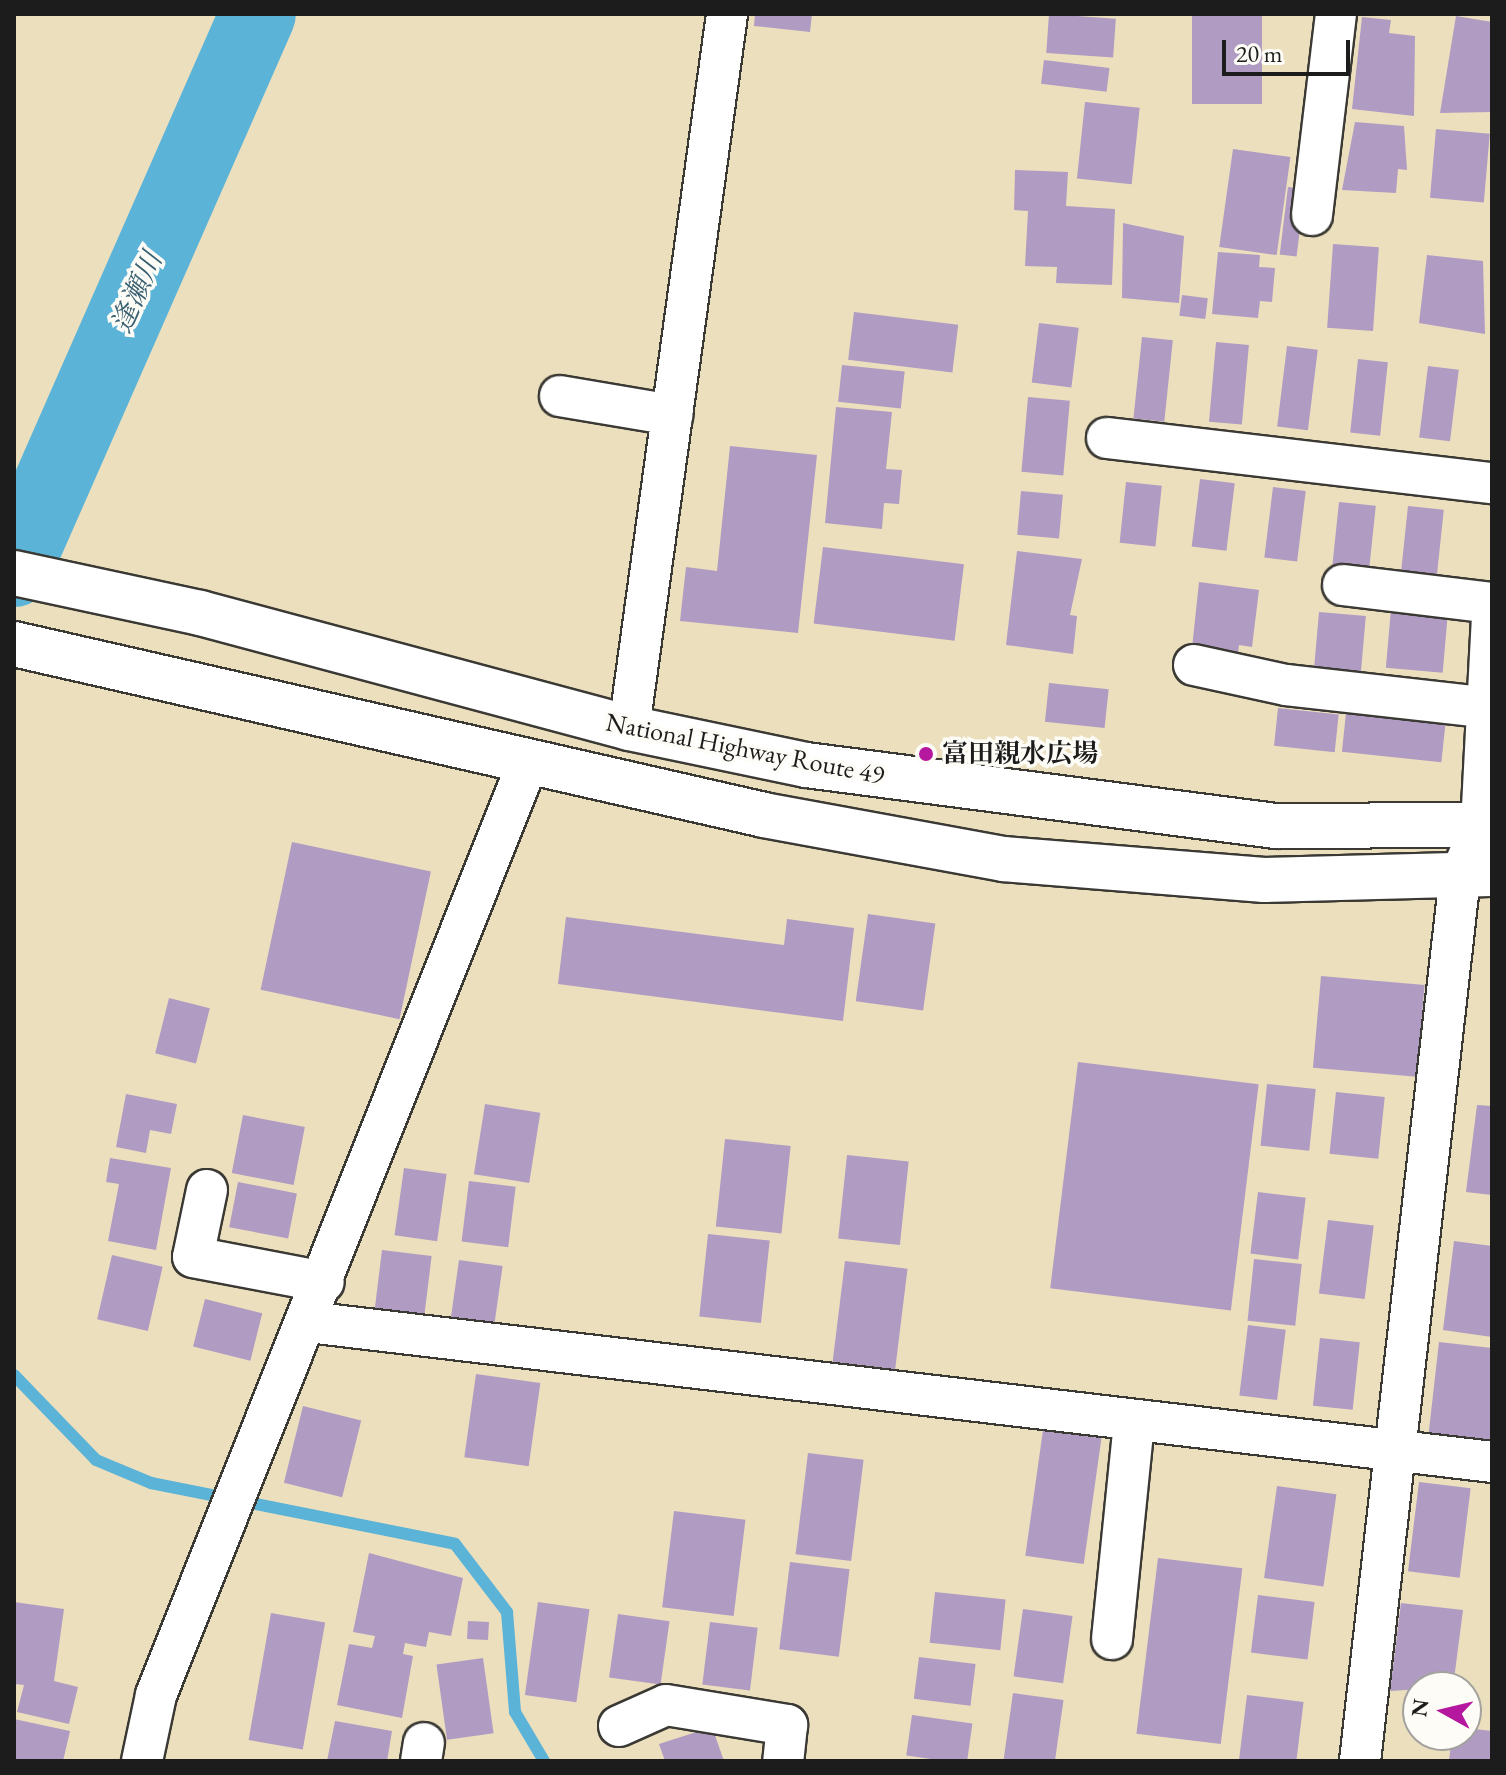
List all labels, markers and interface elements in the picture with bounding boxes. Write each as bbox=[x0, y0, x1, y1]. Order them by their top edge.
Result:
scale bar bbox=[1226, 24, 1354, 74]
text: 20 m bbox=[1236, 38, 1283, 69]
water label: 逢瀬川 bbox=[104, 247, 168, 337]
street label: National Highway Route 49 bbox=[603, 707, 887, 791]
place label: 富田親水広場 bbox=[942, 738, 1098, 770]
marker: 富田親水広場 bbox=[917, 745, 935, 763]
north arrow bbox=[1402, 1671, 1482, 1751]
text: N bbox=[1404, 1697, 1435, 1719]

